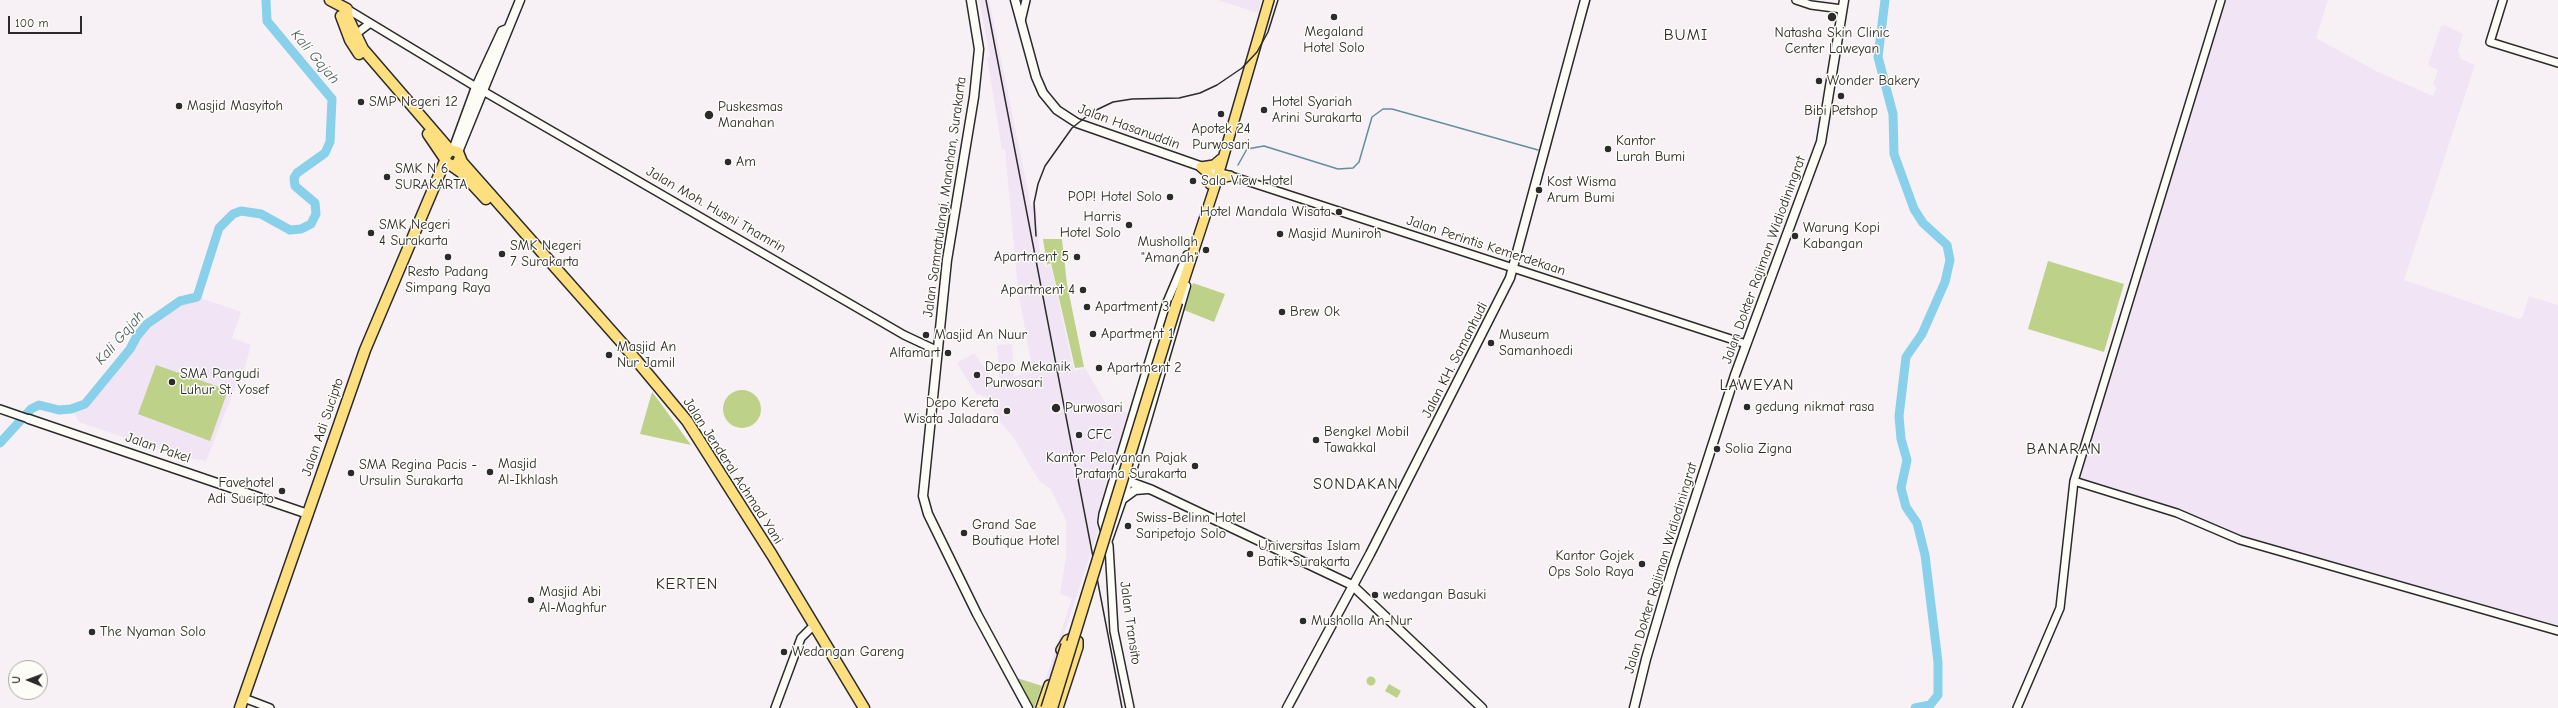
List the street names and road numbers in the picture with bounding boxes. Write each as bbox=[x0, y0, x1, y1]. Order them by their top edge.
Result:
street label: Jalan Samratulangi, Manahan, Surakarta bbox=[920, 76, 970, 318]
street label: Jalan Hasanuddin bbox=[1076, 101, 1182, 153]
street label: Jalan Dokter Rajiman Widiodiningrat bbox=[1719, 154, 1809, 366]
street label: Jalan Moh. Husni Thamrin bbox=[643, 163, 789, 257]
street label: Jalan Perintis Kemerdekaan bbox=[1404, 212, 1568, 280]
street label: Jalan KH. Samanhudi bbox=[1418, 299, 1492, 421]
street label: Jalan Adi Sucipto bbox=[298, 376, 348, 478]
street label: Jalan Jenderal Achmad Yani bbox=[679, 395, 787, 547]
street label: Jalan Pakel bbox=[123, 429, 193, 467]
street label: Jalan Dokter Rajiman Widiodiningrat bbox=[1621, 460, 1701, 676]
street label: Jalan Transito bbox=[1116, 580, 1144, 666]

